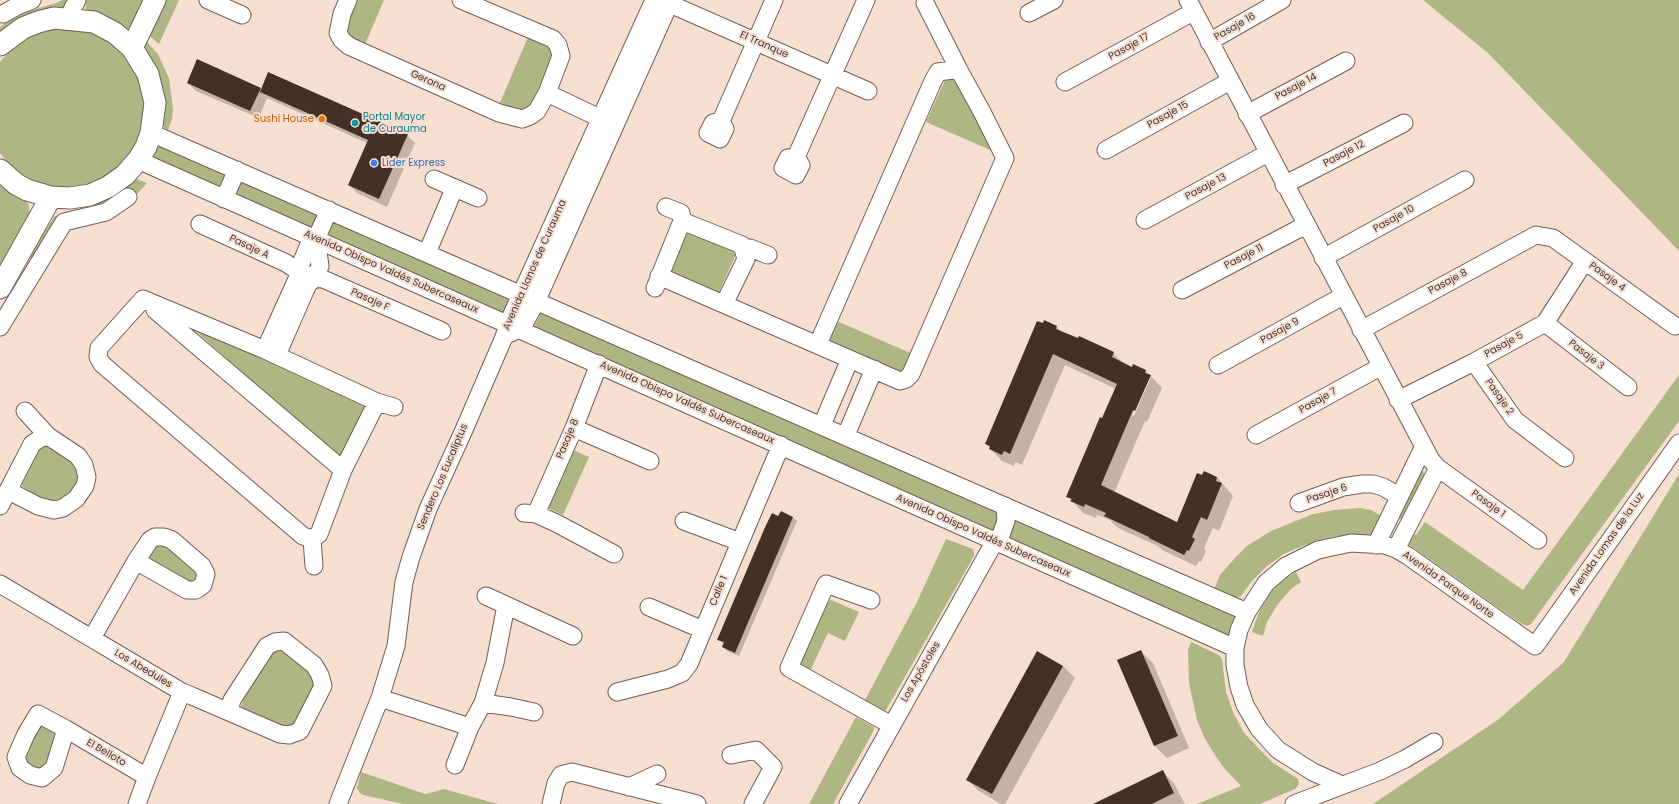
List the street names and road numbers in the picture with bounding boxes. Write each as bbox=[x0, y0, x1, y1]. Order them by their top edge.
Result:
street label: Pasaje 16 bbox=[1212, 10, 1258, 44]
street label: El Tranque bbox=[738, 29, 790, 61]
street label: Pasaje 17 bbox=[1107, 31, 1151, 63]
street label: Gerona bbox=[409, 68, 447, 94]
street label: Pasaje 14 bbox=[1273, 71, 1319, 103]
street label: Pasaje 15 bbox=[1145, 99, 1191, 131]
street label: Pasaje 12 bbox=[1321, 138, 1367, 170]
street label: Pasaje 13 bbox=[1183, 171, 1229, 203]
street label: Avenida Llanos de Curauma bbox=[501, 198, 569, 332]
street label: Pasaje 10 bbox=[1371, 203, 1417, 235]
street label: Avenida Obispo Valdés Subercaseaux bbox=[302, 228, 480, 316]
street label: Pasaje A bbox=[227, 233, 271, 261]
street label: Pasaje 11 bbox=[1222, 242, 1266, 272]
street label: Pasaje 4 bbox=[1586, 260, 1628, 294]
street label: Pasaje 8 bbox=[1427, 267, 1469, 297]
street label: Pasaje F bbox=[349, 286, 391, 314]
street label: Pasaje 9 bbox=[1259, 316, 1301, 346]
street label: Pasaje 5 bbox=[1483, 330, 1525, 360]
street label: Pasaje 3 bbox=[1566, 337, 1606, 373]
street label: Avenida Obispo Valdés Subercaseaux bbox=[598, 359, 776, 447]
street label: Pasaje 2 bbox=[1482, 377, 1516, 417]
street label: Pasaje 7 bbox=[1297, 386, 1339, 416]
street label: Pasaje 8 bbox=[554, 417, 582, 461]
street label: Sendero Los Eucaliptus bbox=[415, 422, 471, 532]
street label: Pasaje 6 bbox=[1305, 482, 1349, 506]
street label: Pasaje 1 bbox=[1469, 488, 1507, 520]
street label: Avenida Lomas de la Luz bbox=[1567, 491, 1647, 597]
street label: Avenida Obispo Valdés Subercaseaux bbox=[894, 492, 1072, 580]
street label: Avenida Parque Norte bbox=[1400, 549, 1496, 621]
street label: Calle 1 bbox=[707, 574, 731, 608]
street label: Los Apóstoles bbox=[899, 640, 943, 704]
street label: Los Abedules bbox=[112, 647, 174, 691]
street label: El Belloto bbox=[84, 737, 128, 769]

